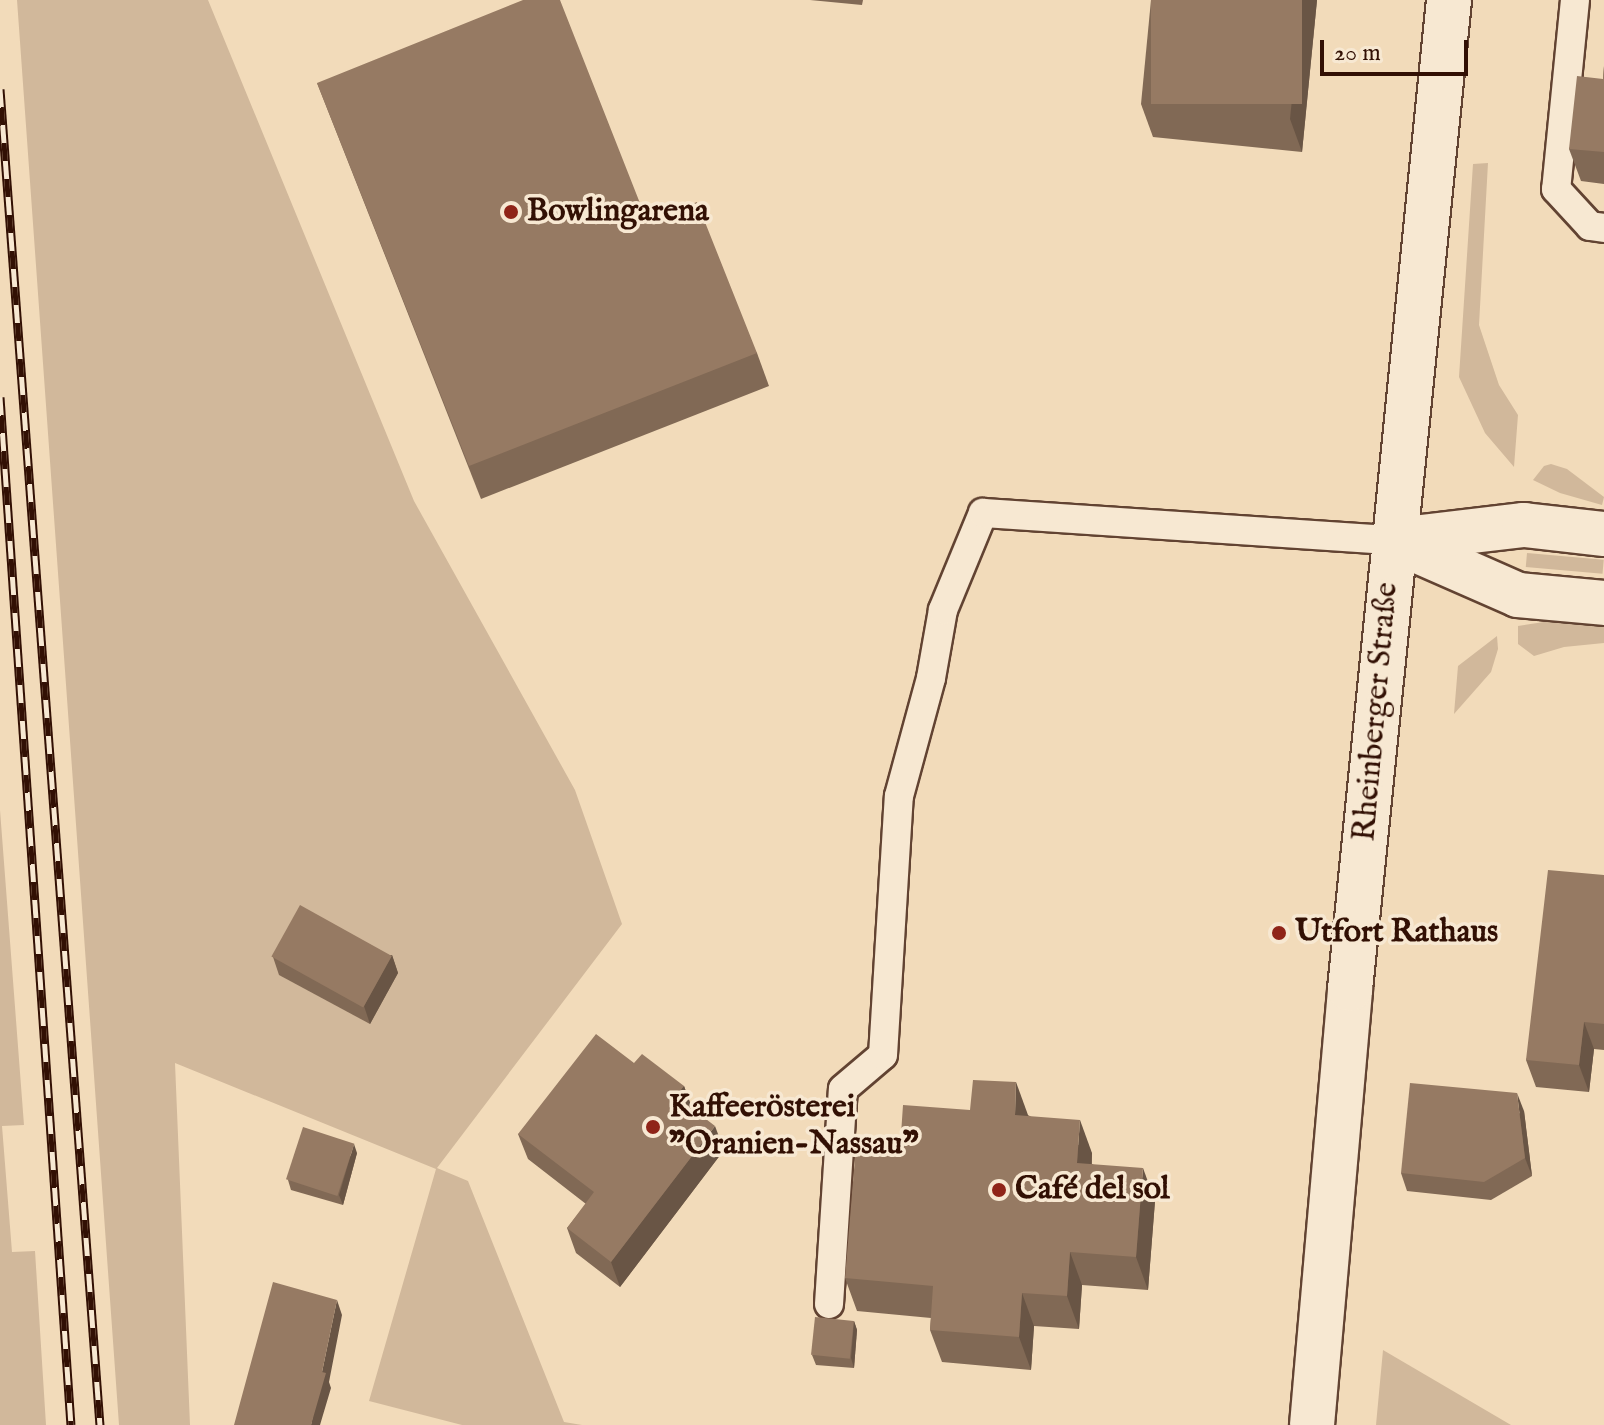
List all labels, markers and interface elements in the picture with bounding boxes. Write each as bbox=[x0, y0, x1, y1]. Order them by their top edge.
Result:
scale bar bbox=[1324, 24, 1472, 74]
text: 20 m bbox=[1334, 38, 1381, 69]
place label: Bowlingarena bbox=[527, 193, 709, 231]
marker: Bowlingarena bbox=[502, 203, 520, 221]
street label: Rheinberger Straße bbox=[1347, 581, 1407, 843]
place label: Utfort Rathaus bbox=[1295, 914, 1498, 952]
marker: Utfort Rathaus bbox=[1270, 924, 1288, 942]
place label: Kaffeerösterei "Oranien-Nassau" bbox=[669, 1090, 919, 1165]
marker: Kaffeerösterei "Oranien-Nassau" bbox=[644, 1118, 662, 1136]
place label: Café del sol bbox=[1015, 1171, 1170, 1209]
marker: Café del sol bbox=[990, 1181, 1008, 1199]

